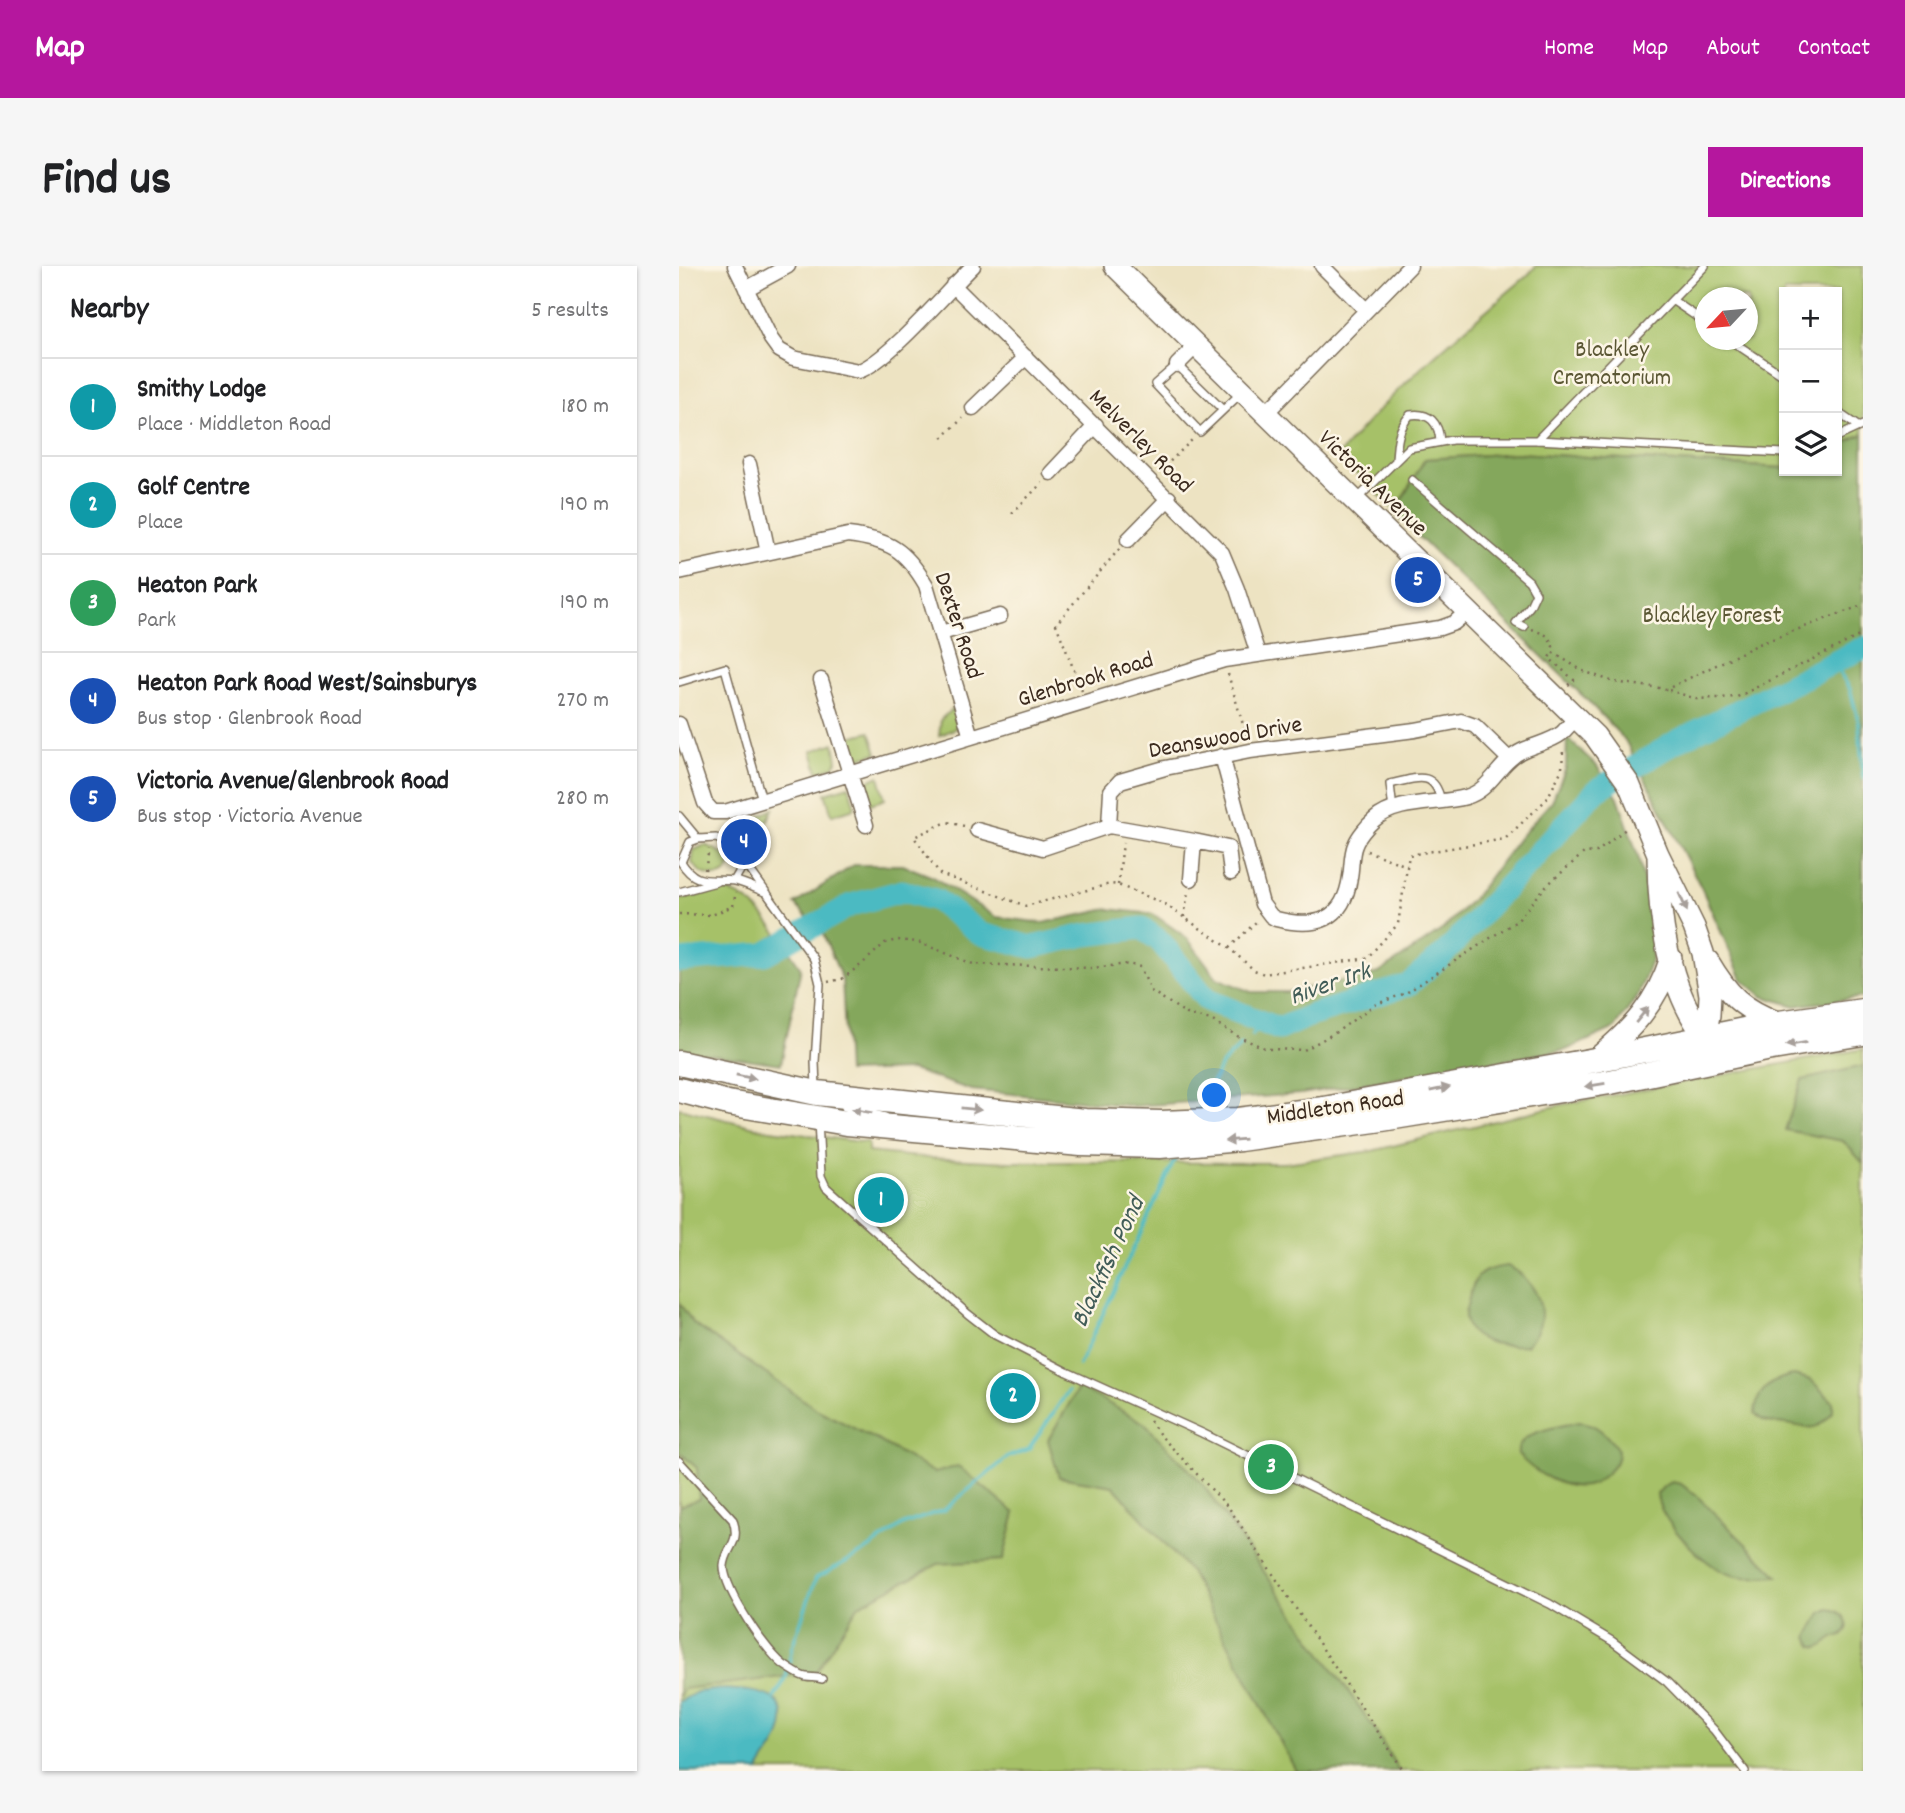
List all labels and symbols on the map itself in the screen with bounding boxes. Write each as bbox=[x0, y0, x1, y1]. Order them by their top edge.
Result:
north arrow bbox=[1695, 287, 1758, 350]
park label: Blackley Crematorium bbox=[1553, 334, 1671, 396]
street label: Melverley Road bbox=[1080, 382, 1200, 502]
street label: Victoria Avenue bbox=[1309, 423, 1434, 545]
pin: 5 bbox=[1395, 554, 1441, 606]
street label: Dexter Road bbox=[924, 568, 990, 684]
park label: Blackley Forest bbox=[1642, 600, 1782, 634]
street label: Glenbrook Road bbox=[1014, 644, 1158, 718]
street label: Deanswood Drive bbox=[1146, 709, 1305, 769]
pin: 4 bbox=[721, 816, 767, 868]
one-way arrow bbox=[1678, 892, 1689, 913]
water label: River Irk bbox=[1285, 953, 1378, 1016]
one-way arrow bbox=[1634, 1007, 1649, 1025]
one-way arrow bbox=[1785, 1039, 1807, 1050]
one-way arrow bbox=[735, 1072, 757, 1083]
your location bbox=[1197, 1078, 1231, 1112]
one-way arrow bbox=[1584, 1080, 1606, 1091]
street label: Middleton Road bbox=[1265, 1083, 1406, 1135]
one-way arrow bbox=[1429, 1084, 1451, 1095]
one-way arrow bbox=[960, 1104, 982, 1115]
one-way arrow bbox=[851, 1105, 873, 1116]
one-way arrow bbox=[1224, 1134, 1246, 1145]
pin: 1 bbox=[858, 1174, 904, 1226]
water label: Blackfish Pond bbox=[1063, 1189, 1157, 1334]
pin: 2 bbox=[990, 1370, 1036, 1422]
pin: 3 bbox=[1248, 1441, 1294, 1493]

